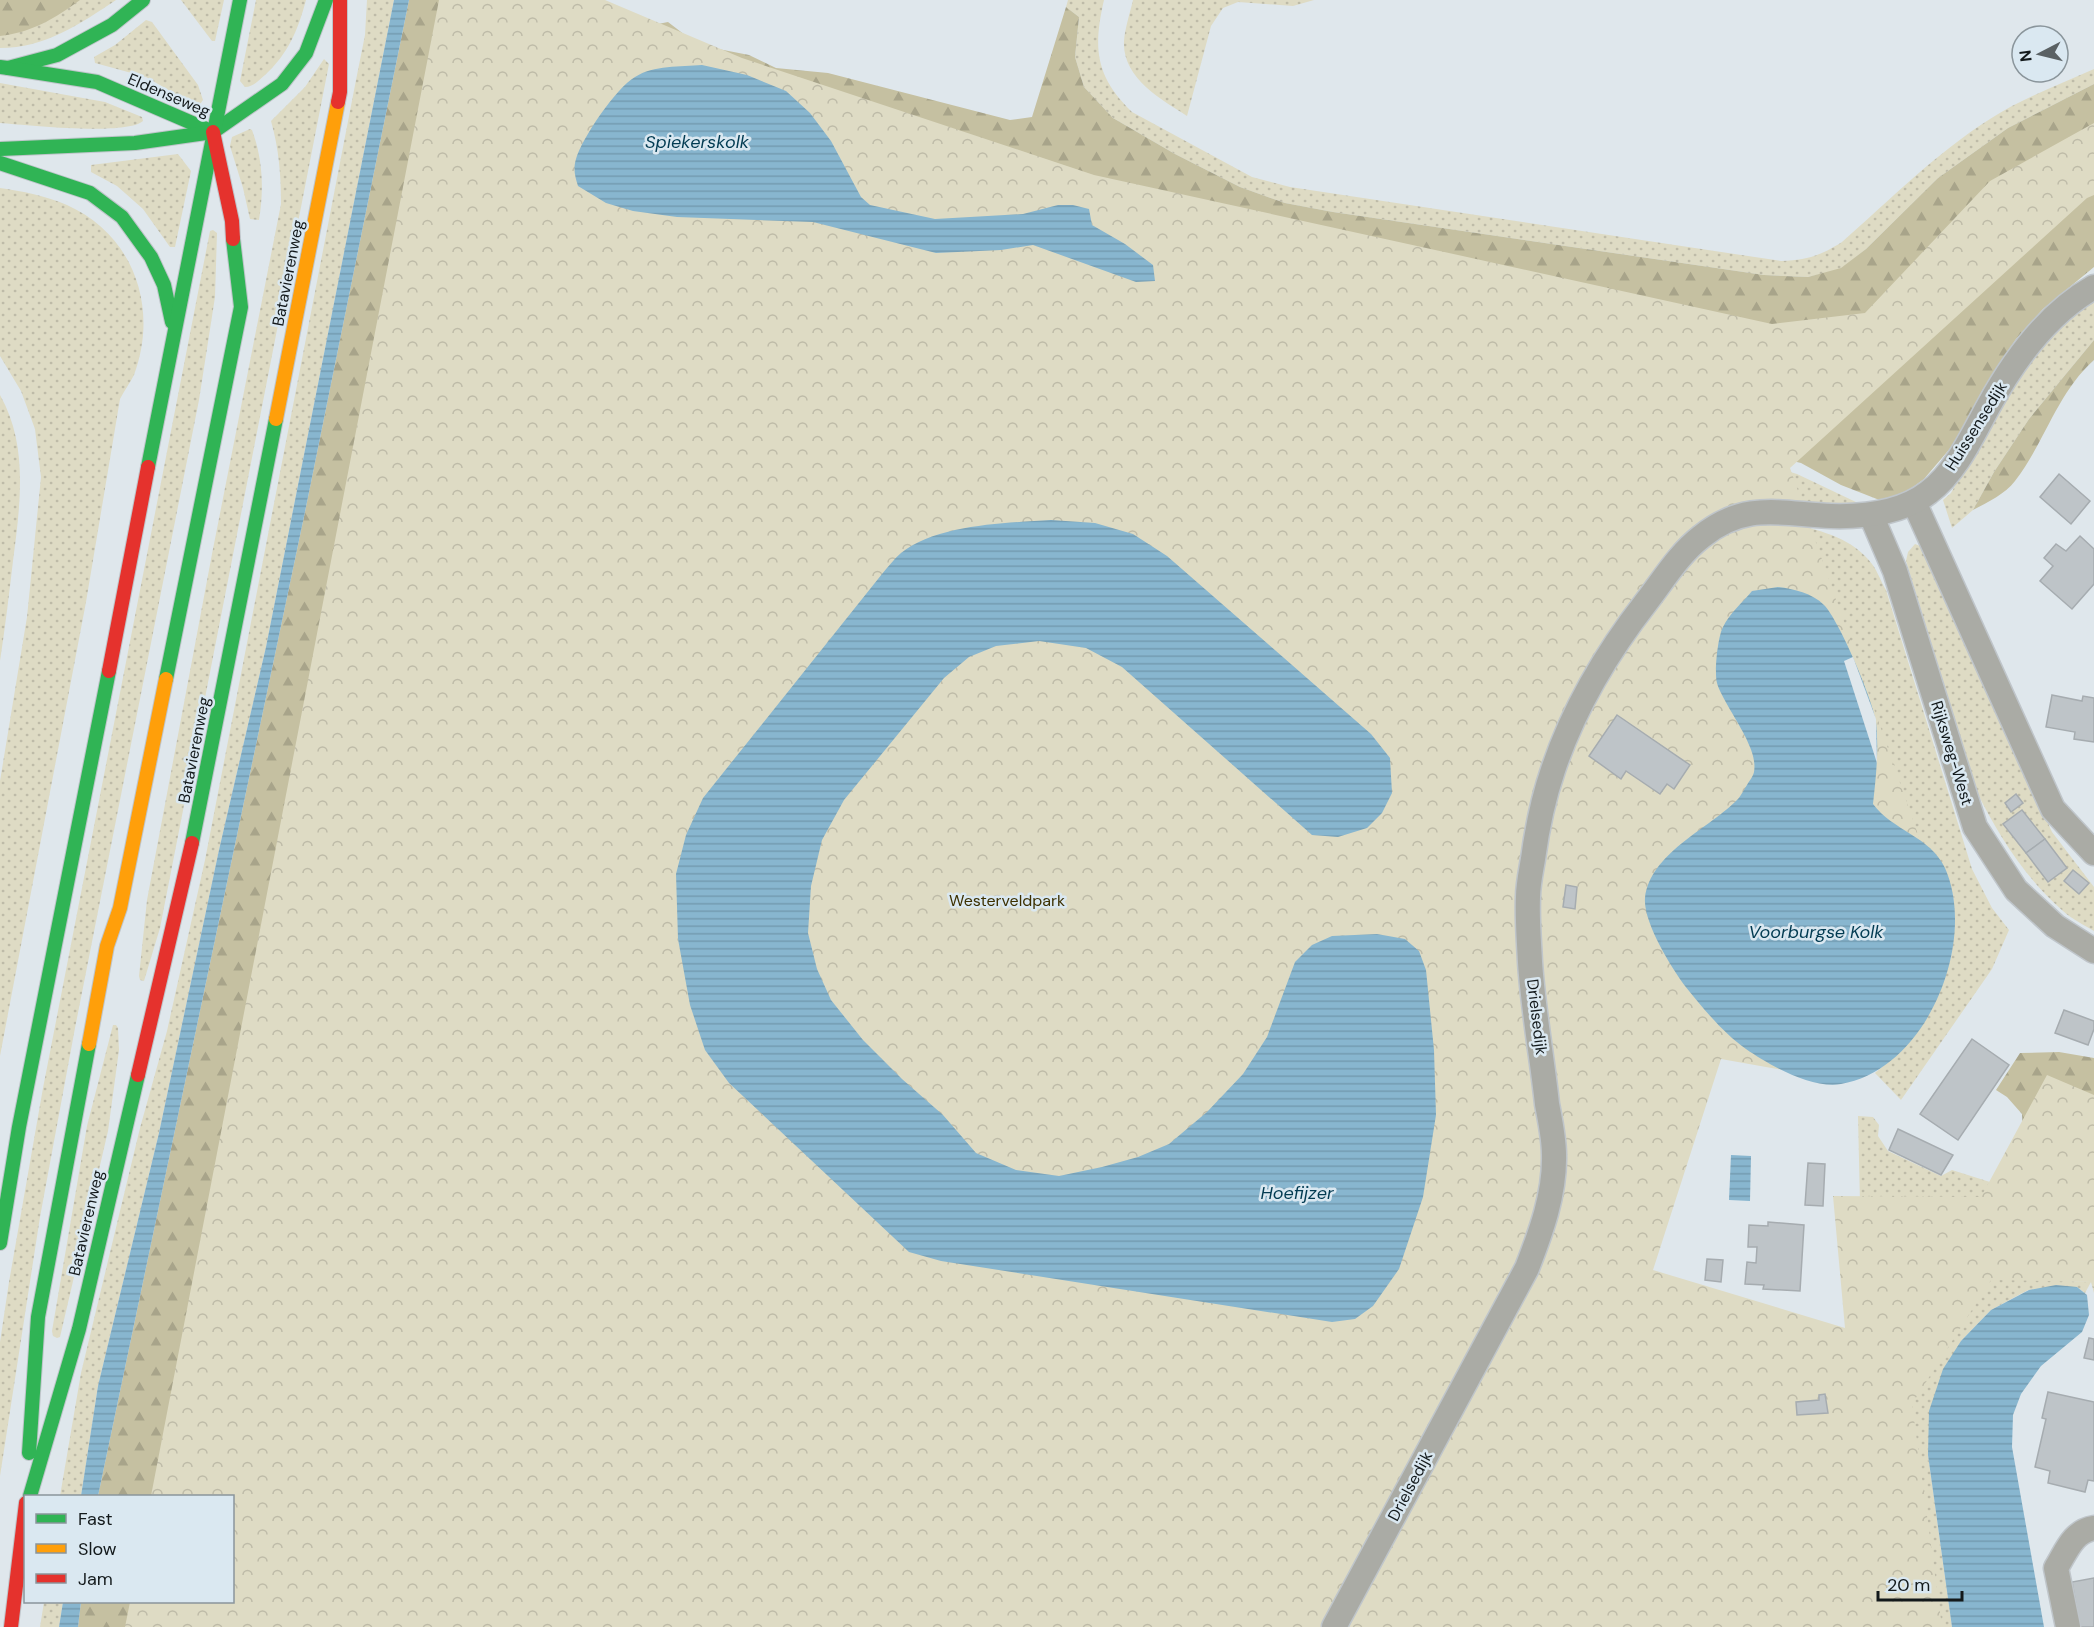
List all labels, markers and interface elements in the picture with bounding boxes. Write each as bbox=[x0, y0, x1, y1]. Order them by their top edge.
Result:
north arrow bbox=[2010, 24, 2070, 84]
text: N bbox=[2014, 49, 2037, 63]
street label: Eldenseweg bbox=[125, 68, 213, 122]
water label: Spiekerskolk bbox=[645, 130, 750, 154]
street label: Batavierenweg bbox=[267, 218, 309, 328]
street label: Huissensedijk bbox=[1940, 378, 2012, 474]
street label: Batavierenweg bbox=[173, 695, 215, 805]
street label: Rijksweg-West bbox=[1926, 698, 1978, 808]
park label: Westerveldpark bbox=[949, 890, 1065, 911]
water label: Voorburgse Kolk bbox=[1748, 920, 1884, 944]
street label: Drielsedijk bbox=[1522, 978, 1552, 1056]
street label: Batavierenweg bbox=[64, 1168, 108, 1278]
water label: Hoefijzer bbox=[1260, 1181, 1335, 1205]
street label: Drielsedijk bbox=[1383, 1447, 1437, 1525]
legend bbox=[24, 1495, 234, 1603]
text: Fast bbox=[78, 1507, 113, 1531]
text: Slow bbox=[78, 1537, 117, 1561]
scale bar bbox=[1878, 1564, 1962, 1602]
text: Jam bbox=[78, 1567, 113, 1591]
text: 20 m bbox=[1887, 1573, 1930, 1597]

